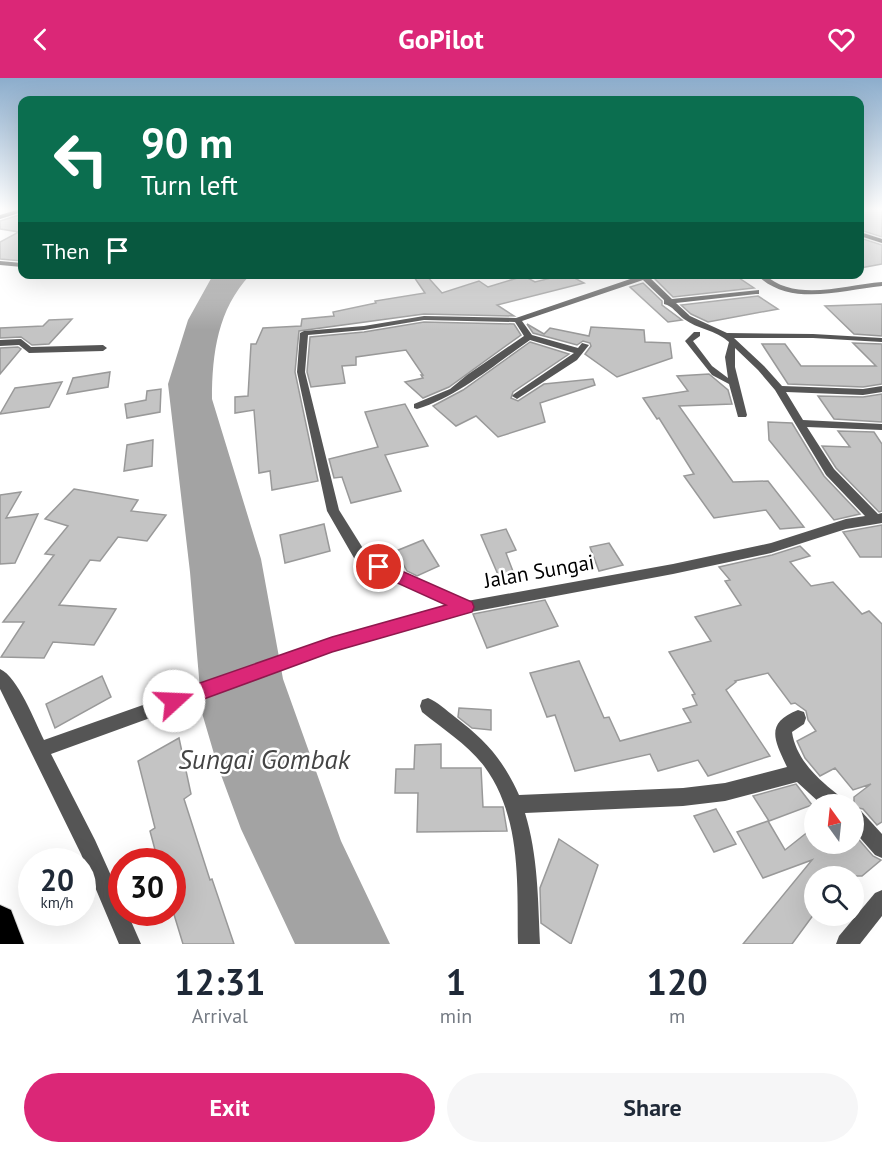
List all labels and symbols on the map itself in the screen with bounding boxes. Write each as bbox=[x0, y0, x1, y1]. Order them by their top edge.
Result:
pin bbox=[353, 541, 404, 592]
street label: Jalan Sungai bbox=[481, 548, 596, 594]
position arrow bbox=[142, 669, 206, 733]
water label: Sungai Gombak bbox=[178, 742, 352, 776]
north arrow bbox=[804, 794, 864, 854]
speed limit sign: 30 bbox=[108, 848, 186, 926]

